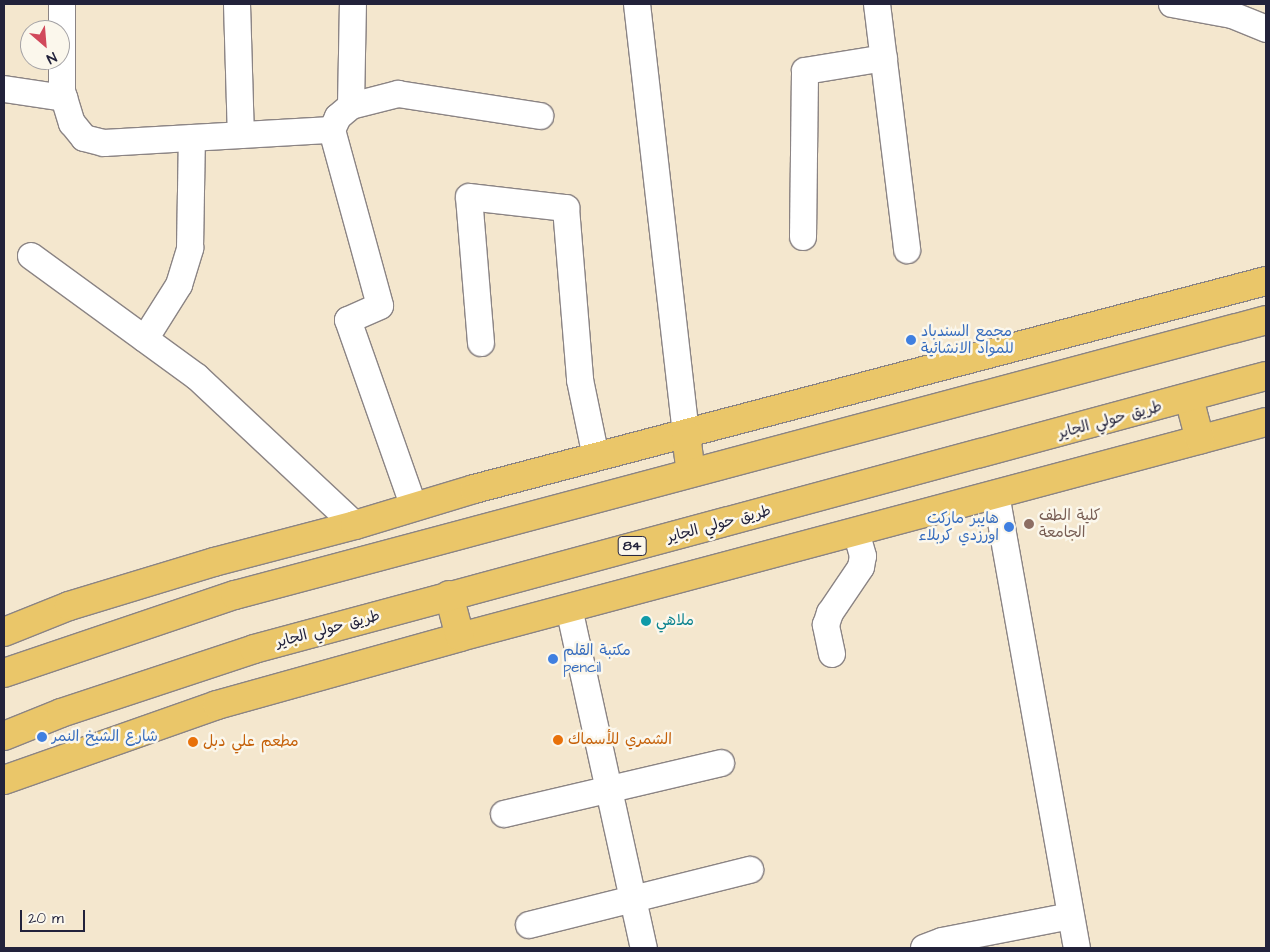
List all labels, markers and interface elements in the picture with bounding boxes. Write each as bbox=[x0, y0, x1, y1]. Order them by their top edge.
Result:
north arrow bbox=[20, 20, 70, 70]
text: N bbox=[43, 47, 60, 68]
place label: مجمع السندباد للمواد الانشائية bbox=[921, 322, 1014, 357]
marker: مجمع السندباد للمواد الانشائية bbox=[905, 334, 917, 346]
street label: طريق حولي الجاير bbox=[1056, 397, 1164, 443]
street label: طريق حولي الجاير bbox=[665, 501, 773, 547]
place label: كلية الطف الجامعة bbox=[1039, 506, 1100, 541]
place label: هايبر ماركت اورزدي كربلاء bbox=[918, 509, 999, 544]
marker: كلية الطف الجامعة bbox=[1023, 518, 1035, 530]
marker: هايبر ماركت اورزدي كربلاء bbox=[1003, 521, 1015, 533]
road number: 84 bbox=[617, 534, 647, 558]
street label: طريق حولي الجاير bbox=[274, 606, 382, 652]
place label: ملاهي bbox=[656, 612, 694, 630]
marker: ملاهي bbox=[640, 615, 652, 627]
place label: مكتبة القلم pencil bbox=[563, 641, 631, 676]
marker: مكتبة القلم pencil bbox=[547, 653, 559, 665]
place label: شارع الشيخ النمر bbox=[52, 728, 158, 746]
marker: شارع الشيخ النمر bbox=[36, 731, 48, 743]
place label: الشمري للأسماك bbox=[568, 731, 672, 749]
place label: مطعم علي دبل bbox=[203, 733, 299, 751]
marker: الشمري للأسماك bbox=[552, 734, 564, 746]
marker: مطعم علي دبل bbox=[187, 736, 199, 748]
scale bar bbox=[22, 900, 88, 932]
text: 20 m bbox=[28, 908, 64, 929]

